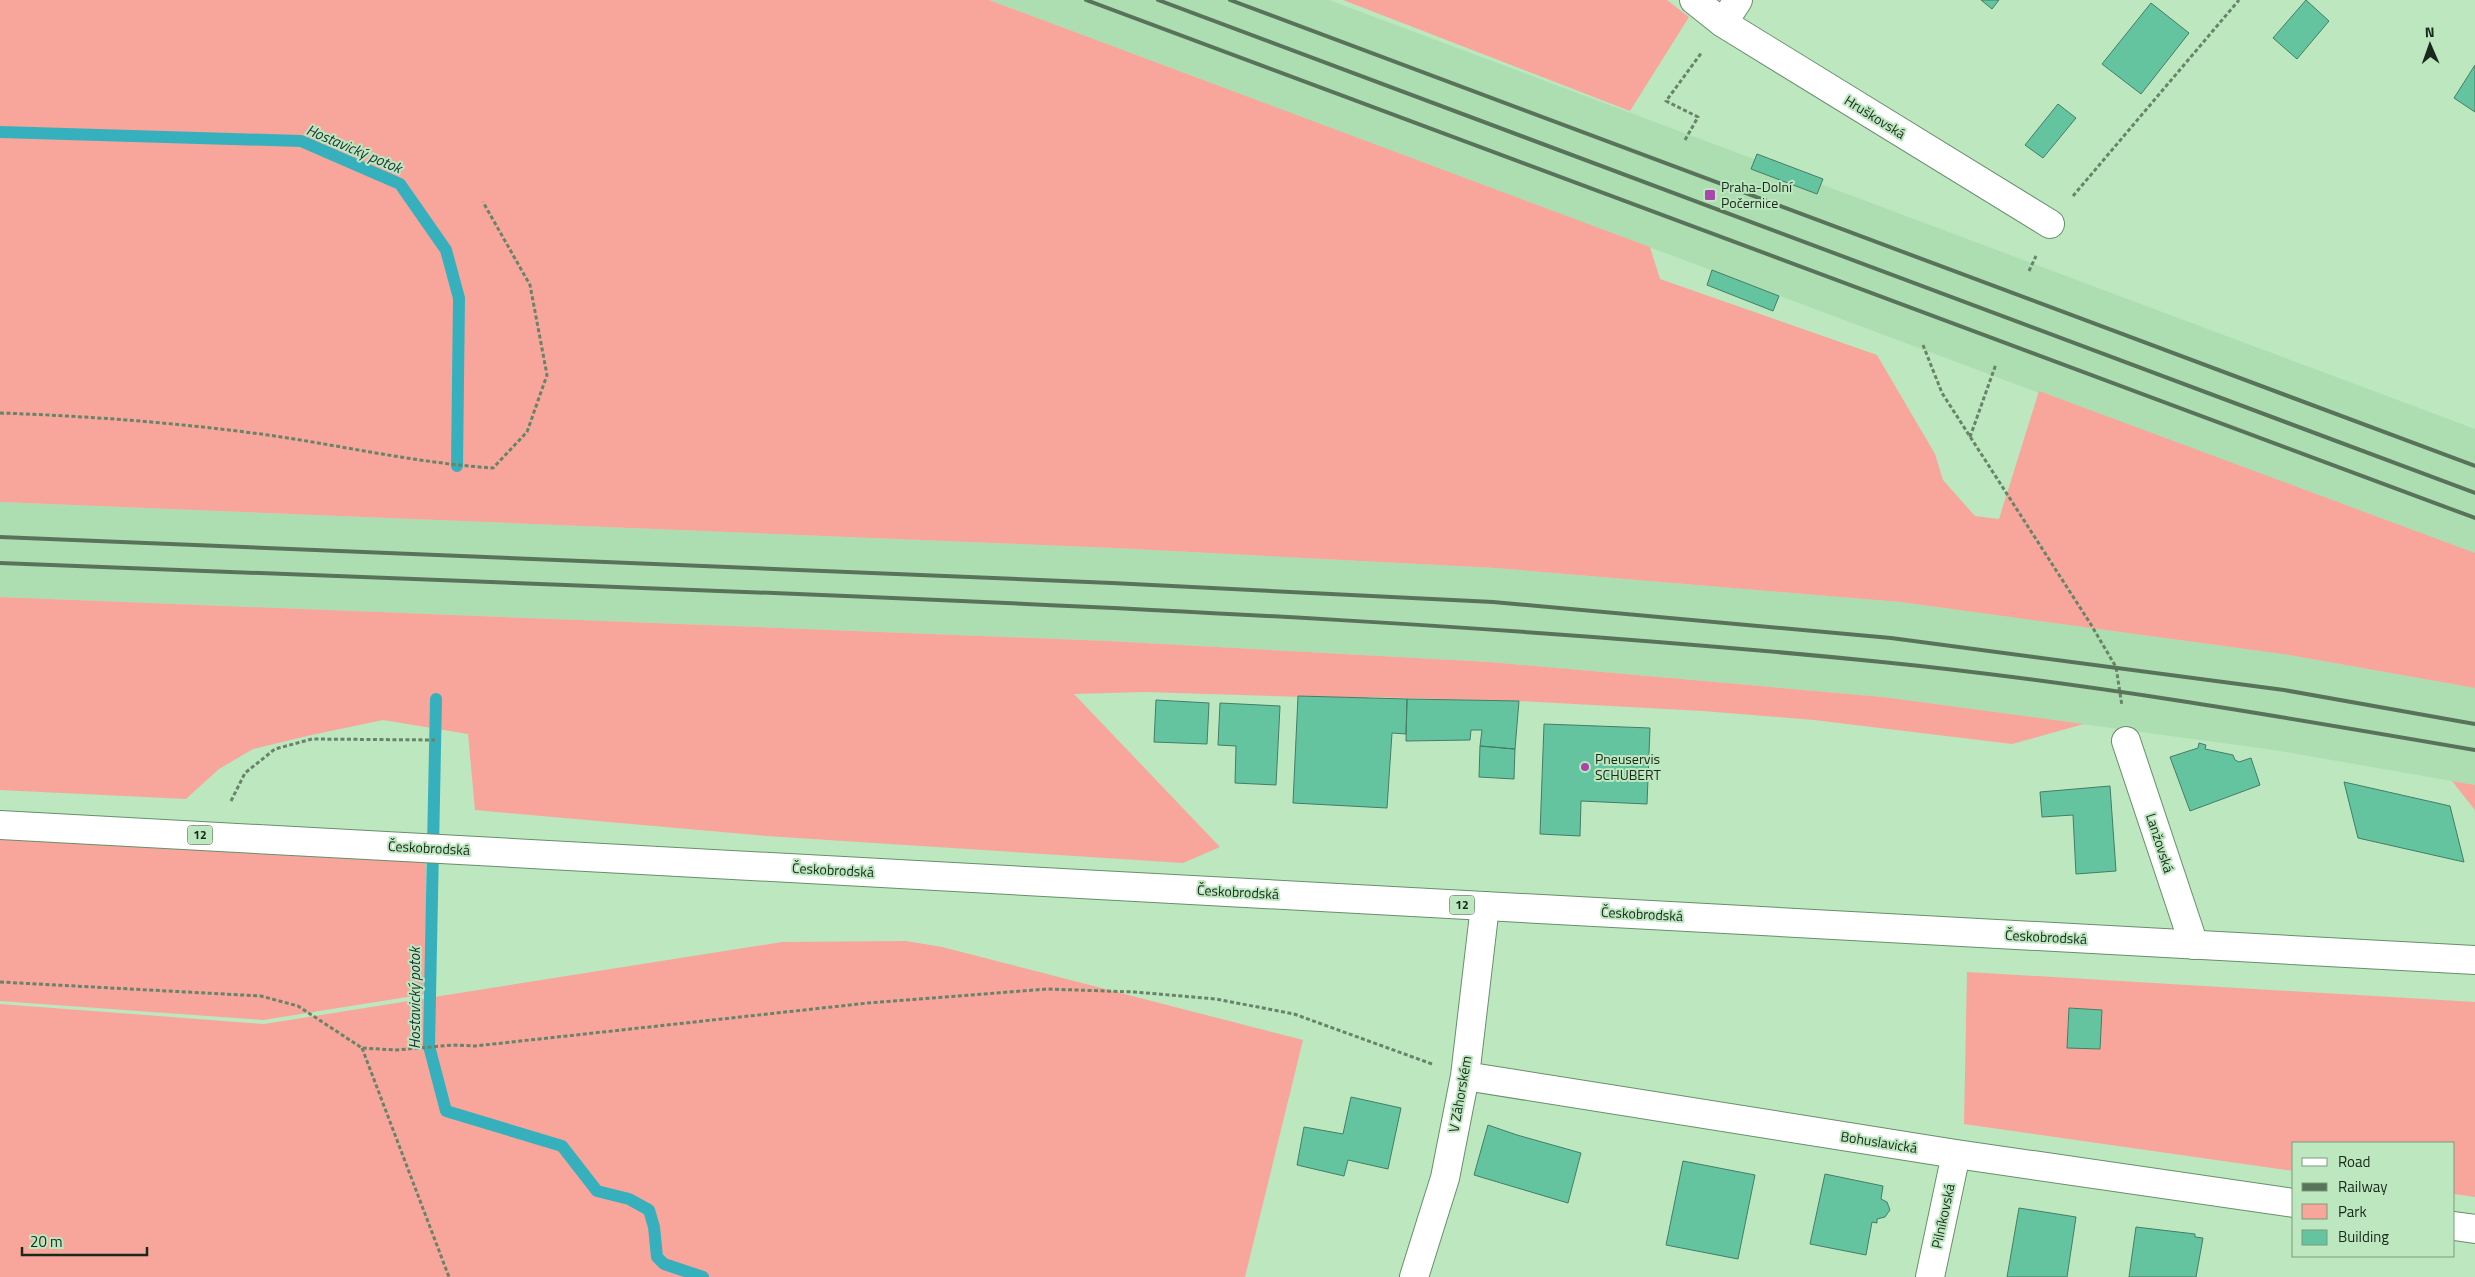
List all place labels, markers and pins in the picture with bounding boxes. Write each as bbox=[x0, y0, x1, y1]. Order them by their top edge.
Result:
place label: Praha-Dolní Počernice bbox=[1721, 176, 1793, 213]
marker: Praha-Dolní Počernice bbox=[1703, 188, 1717, 202]
place label: Pneuservis SCHUBERT bbox=[1595, 748, 1662, 785]
marker: Pneuservis SCHUBERT bbox=[1579, 761, 1591, 773]

